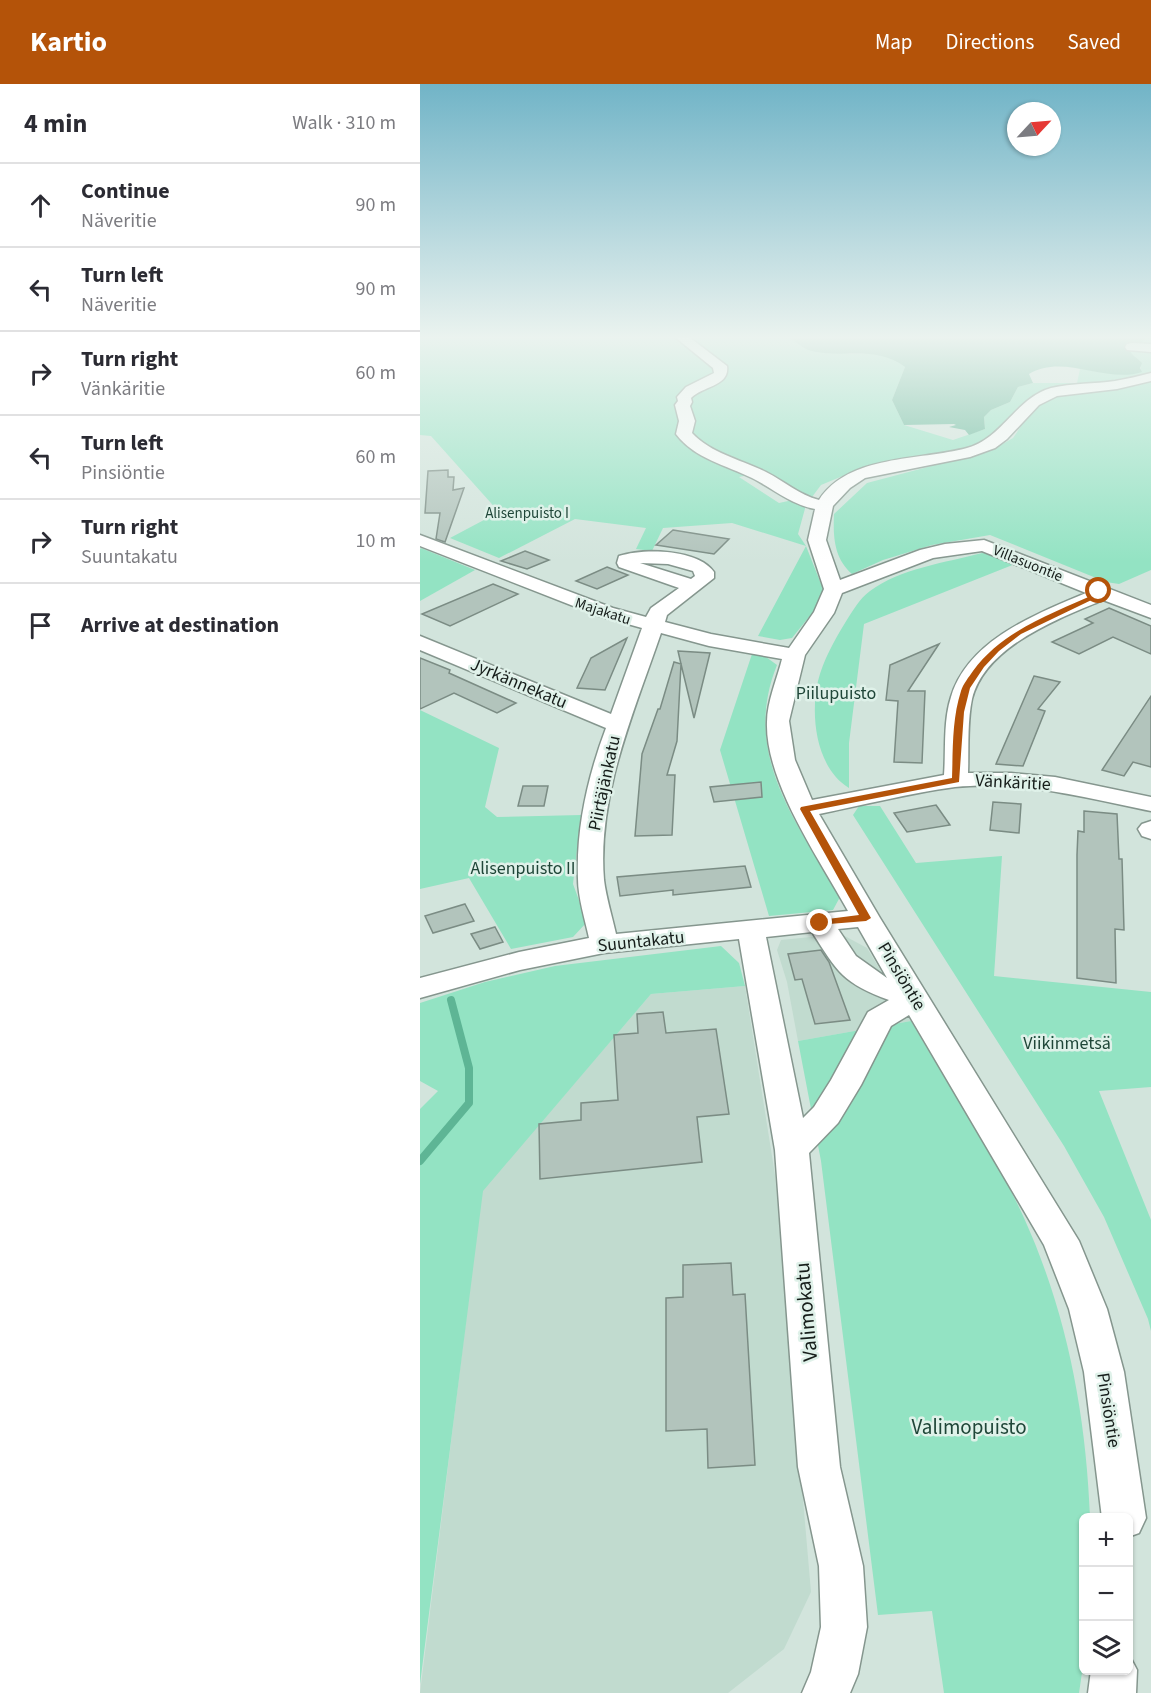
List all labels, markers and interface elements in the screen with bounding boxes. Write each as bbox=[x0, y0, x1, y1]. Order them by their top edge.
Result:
text: Kartio bbox=[30, 22, 107, 62]
text: Map bbox=[875, 27, 913, 57]
text: Directions bbox=[946, 27, 1034, 57]
text: Saved bbox=[1067, 27, 1121, 57]
north arrow bbox=[1007, 102, 1061, 156]
text: 4 min bbox=[24, 105, 87, 142]
text: Walk · 310 m bbox=[292, 109, 396, 137]
text: Continue bbox=[81, 175, 170, 207]
icon: ahead bbox=[24, 189, 57, 222]
text: 90 m bbox=[356, 191, 396, 219]
text: Näveritie bbox=[81, 207, 157, 235]
text: Turn left bbox=[81, 259, 163, 291]
icon: left bbox=[24, 273, 57, 306]
text: 90 m bbox=[356, 275, 396, 303]
text: Näveritie bbox=[81, 291, 157, 319]
text: Turn right bbox=[81, 343, 178, 375]
icon: right bbox=[24, 357, 57, 390]
text: 60 m bbox=[356, 359, 396, 387]
text: Vänkäritie bbox=[81, 375, 165, 403]
text: Turn left bbox=[81, 427, 163, 459]
icon: left bbox=[24, 441, 57, 474]
text: 60 m bbox=[356, 443, 396, 471]
text: Pinsiöntie bbox=[81, 459, 165, 487]
park label: Alisenpuisto I bbox=[485, 503, 569, 524]
text: Turn right bbox=[81, 511, 178, 543]
icon: right bbox=[24, 525, 57, 558]
text: 10 m bbox=[356, 527, 396, 555]
street label: Villasuontie bbox=[990, 540, 1066, 587]
text: Suuntakatu bbox=[81, 543, 178, 571]
route start bbox=[1085, 577, 1111, 603]
street label: Majakatu bbox=[572, 593, 633, 630]
icon: arrive bbox=[24, 609, 57, 642]
text: Arrive at destination bbox=[81, 609, 279, 641]
street label: Jyrkännekatu bbox=[466, 652, 571, 715]
park label: Piilupuisto bbox=[796, 681, 876, 706]
street label: Piirtäjänkatu bbox=[582, 733, 627, 833]
street label: Vänkäritie bbox=[975, 768, 1051, 797]
park label: Alisenpuisto II bbox=[470, 856, 576, 881]
route end bbox=[806, 909, 832, 935]
street label: Suuntakatu bbox=[596, 925, 686, 958]
street label: Pinsiöntie bbox=[871, 937, 932, 1015]
park label: Viikinmetsä bbox=[1023, 1031, 1111, 1056]
street label: Valimokatu bbox=[787, 1261, 825, 1363]
street label: Pinsiöntie bbox=[1090, 1371, 1127, 1449]
park label: Valimopuisto bbox=[911, 1412, 1027, 1442]
map controls bbox=[1079, 1513, 1133, 1675]
button: + bbox=[1079, 1513, 1133, 1567]
button: − bbox=[1079, 1567, 1133, 1621]
button: layers bbox=[1079, 1621, 1133, 1675]

